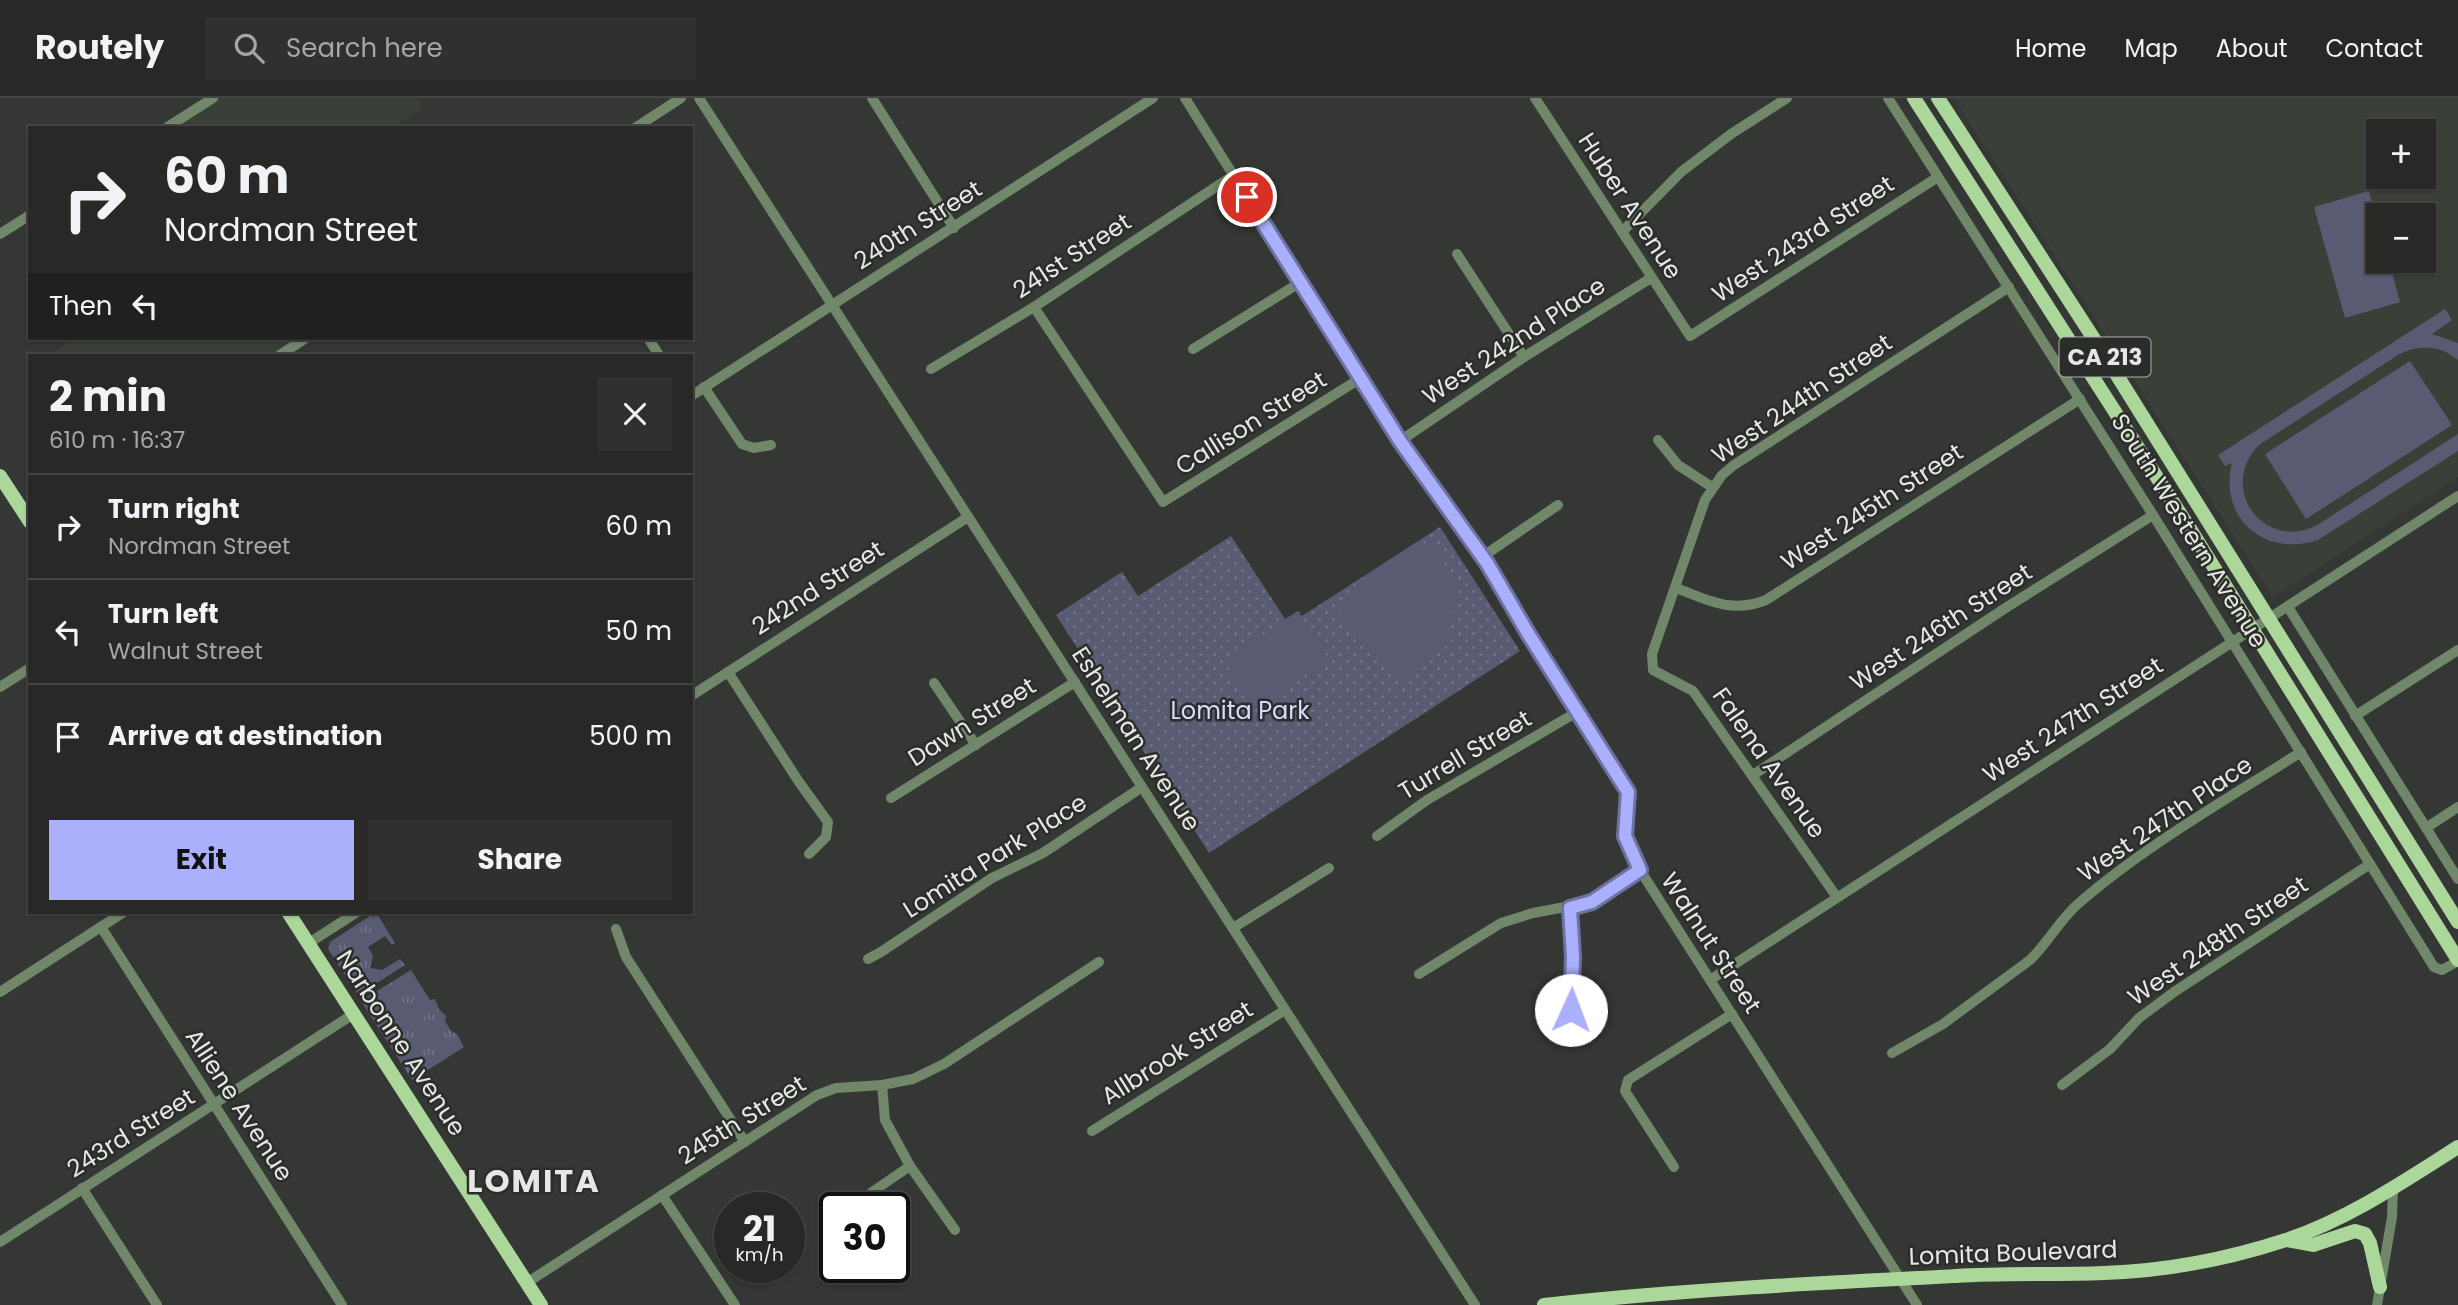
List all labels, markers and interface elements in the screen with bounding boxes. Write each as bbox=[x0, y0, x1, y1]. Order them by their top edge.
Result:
search box bbox=[206, 17, 696, 80]
text: Routely bbox=[35, 24, 164, 71]
icon: search bbox=[230, 29, 268, 67]
text: Search here bbox=[286, 30, 443, 66]
text: Home bbox=[2015, 32, 2087, 65]
text: Map bbox=[2125, 32, 2178, 65]
text: About bbox=[2216, 32, 2287, 65]
text: Contact bbox=[2325, 32, 2423, 65]
map controls bbox=[2366, 119, 2436, 273]
button: + bbox=[2366, 119, 2436, 189]
street label: Huber Avenue bbox=[1571, 126, 1690, 285]
text: 60 m bbox=[164, 142, 289, 210]
icon: right bbox=[49, 154, 140, 245]
pin bbox=[1217, 167, 1277, 227]
street label: West 243rd Street bbox=[1705, 167, 1900, 310]
street label: 240th Street bbox=[848, 172, 988, 277]
icon: arrive bbox=[1228, 178, 1266, 216]
button: − bbox=[2366, 203, 2436, 273]
street label: 241st Street bbox=[1006, 205, 1137, 306]
text: Nordman Street bbox=[164, 207, 418, 252]
street label: West 242nd Place bbox=[1416, 269, 1612, 412]
icon: left bbox=[126, 287, 164, 325]
text: Then bbox=[49, 288, 112, 324]
street label: West 244th Street bbox=[1705, 326, 1898, 471]
road number: CA 213 bbox=[2060, 338, 2150, 376]
street label: Callison Street bbox=[1169, 363, 1333, 482]
text: 2 min bbox=[49, 367, 167, 426]
button: close bbox=[598, 377, 672, 451]
street label: South Western Avenue bbox=[2104, 407, 2275, 654]
text: 610 m · 16:37 bbox=[49, 424, 185, 456]
street label: West 245th Street bbox=[1774, 435, 1969, 578]
text: Turn right bbox=[108, 491, 240, 527]
icon: right bbox=[49, 508, 87, 546]
text: 60 m bbox=[605, 508, 672, 544]
text: Nordman Street bbox=[108, 530, 290, 562]
street label: 242nd Street bbox=[745, 533, 890, 643]
street label: West 246th Street bbox=[1843, 555, 2038, 698]
text: Turn left bbox=[108, 596, 219, 632]
icon: left bbox=[49, 613, 87, 651]
text: 50 m bbox=[606, 613, 672, 649]
text: Walnut Street bbox=[108, 635, 263, 667]
street label: Eshelman Avenue bbox=[1064, 640, 1208, 837]
street label: West 247th Street bbox=[1976, 649, 2169, 790]
street label: Dawn Street bbox=[902, 669, 1042, 774]
street label: Falena Avenue bbox=[1705, 681, 1834, 845]
park label: Lomita Park bbox=[1170, 694, 1310, 727]
street label: Turrell Street bbox=[1392, 702, 1537, 807]
icon: arrive bbox=[49, 718, 87, 756]
text: Arrive at destination bbox=[108, 718, 383, 754]
text: 500 m bbox=[589, 718, 672, 754]
street label: West 247th Place bbox=[2071, 748, 2258, 889]
street label: Lomita Park Place bbox=[897, 786, 1093, 925]
button: Exit bbox=[49, 820, 354, 900]
button: Share bbox=[368, 820, 672, 900]
street label: Walnut Street bbox=[1654, 866, 1769, 1020]
street label: West 248th Street bbox=[2121, 868, 2314, 1013]
street label: Narbonne Avenue bbox=[329, 943, 474, 1142]
position arrow bbox=[1534, 973, 1608, 1047]
street label: Allbrook Street bbox=[1095, 993, 1259, 1112]
street label: Alliene Avenue bbox=[178, 1022, 301, 1187]
street label: 245th Street bbox=[672, 1067, 812, 1172]
street label: 243rd Street bbox=[61, 1080, 201, 1185]
district label: LOMITA bbox=[467, 1158, 601, 1203]
speed limit sign: 30 bbox=[819, 1192, 910, 1283]
text: 21 bbox=[743, 1204, 776, 1253]
street label: Lomita Boulevard bbox=[1908, 1232, 2118, 1273]
text: km/h bbox=[736, 1242, 783, 1267]

